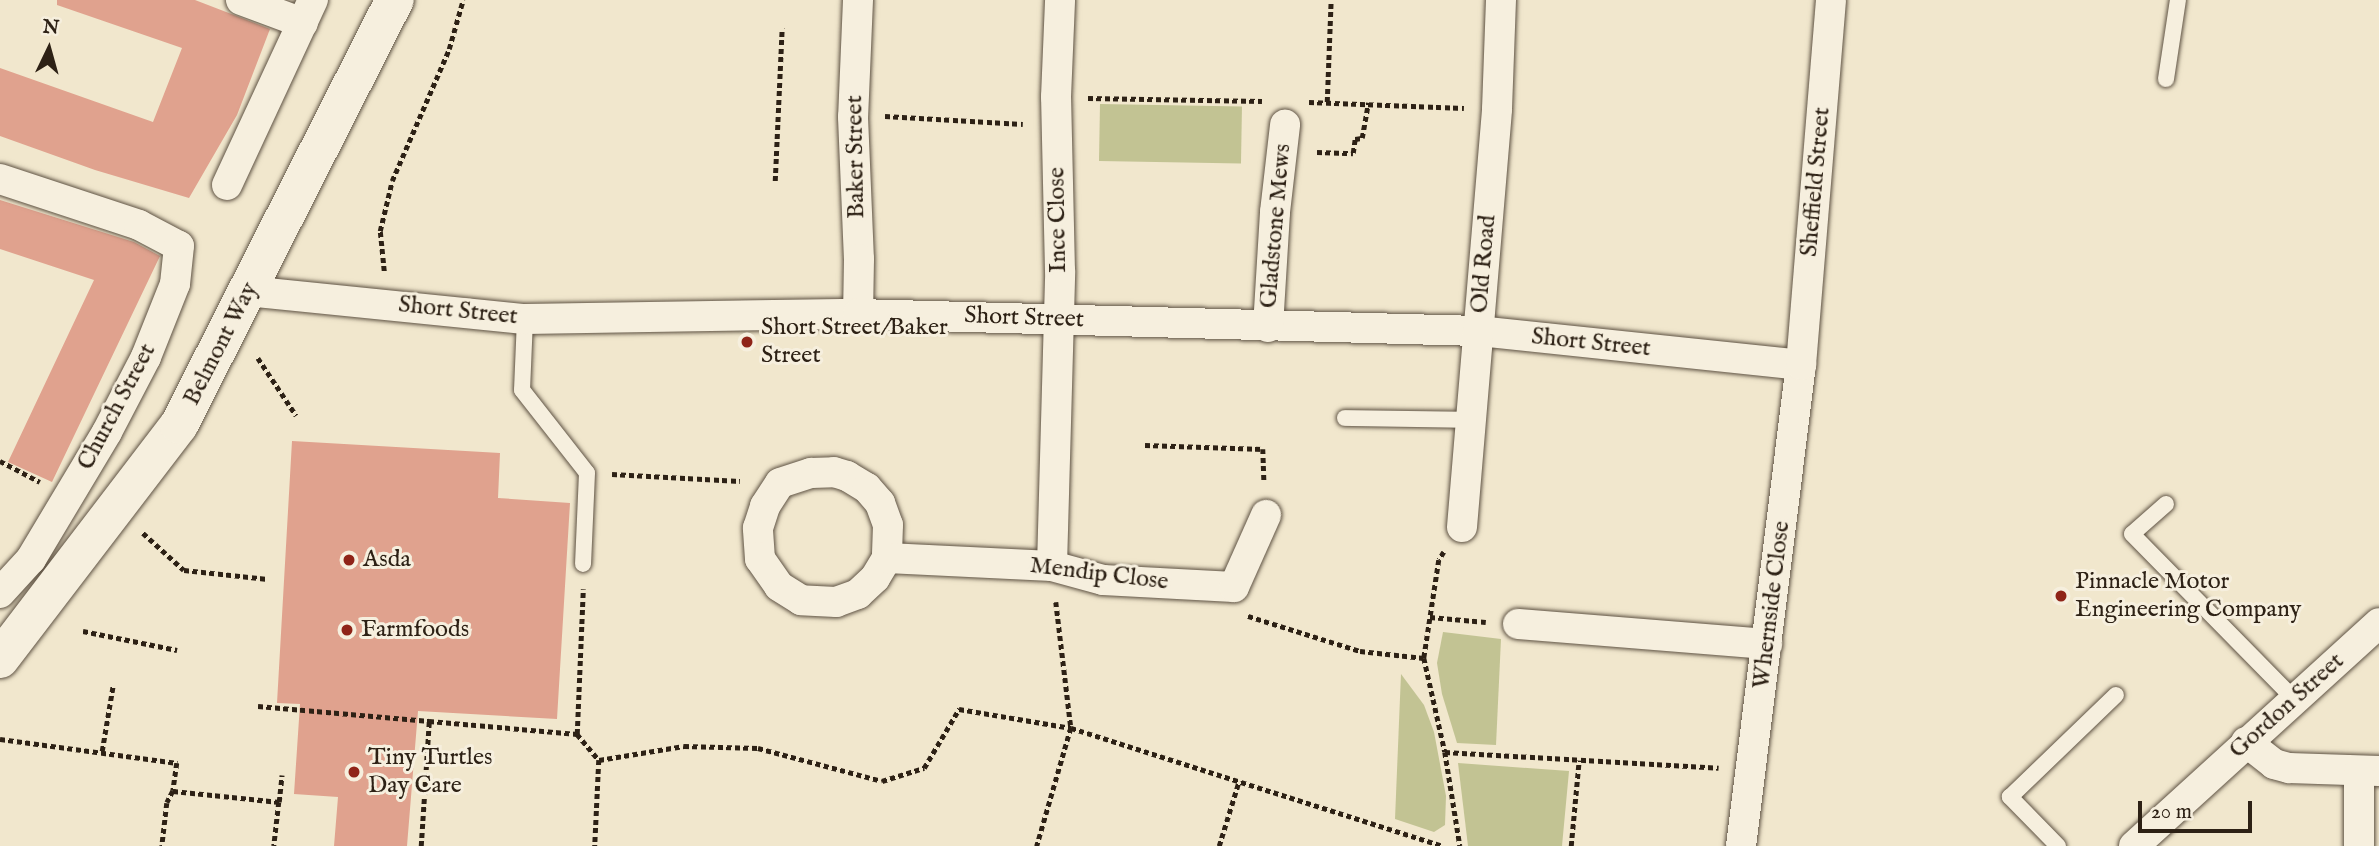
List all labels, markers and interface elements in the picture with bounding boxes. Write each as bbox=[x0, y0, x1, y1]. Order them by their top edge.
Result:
north arrow bbox=[14, 14, 84, 84]
text: N bbox=[42, 15, 60, 41]
street label: Baker Street bbox=[841, 95, 871, 219]
street label: Sheffield Street bbox=[1795, 106, 1837, 258]
street label: Gladstone Mews bbox=[1254, 143, 1298, 309]
street label: Ince Close bbox=[1043, 167, 1073, 273]
street label: Old Road bbox=[1465, 214, 1503, 314]
street label: Belmont Way bbox=[178, 278, 264, 410]
street label: Short Street bbox=[397, 290, 519, 332]
street label: Short Street bbox=[964, 302, 1084, 334]
place label: Short Street/Baker Street bbox=[761, 314, 948, 370]
street label: Short Street bbox=[1530, 322, 1652, 364]
marker: Short Street/Baker Street bbox=[739, 334, 755, 350]
street label: Church Street bbox=[72, 339, 162, 475]
street label: Whernside Close bbox=[1747, 519, 1797, 691]
place label: Asda bbox=[363, 546, 411, 574]
street label: Mendip Close bbox=[1028, 551, 1170, 597]
marker: Asda bbox=[341, 552, 357, 568]
place label: Pinnacle Motor Engineering Company bbox=[2075, 568, 2301, 624]
marker: Pinnacle Motor Engineering Company bbox=[2053, 588, 2069, 604]
place label: Farmfoods bbox=[361, 616, 469, 644]
marker: Farmfoods bbox=[339, 622, 355, 638]
street label: Gordon Street bbox=[2224, 647, 2350, 765]
place label: Tiny Turtles Day Care bbox=[368, 744, 492, 800]
marker: Tiny Turtles Day Care bbox=[346, 764, 362, 780]
scale bar bbox=[2141, 786, 2255, 830]
text: 20 m bbox=[2151, 799, 2192, 826]

